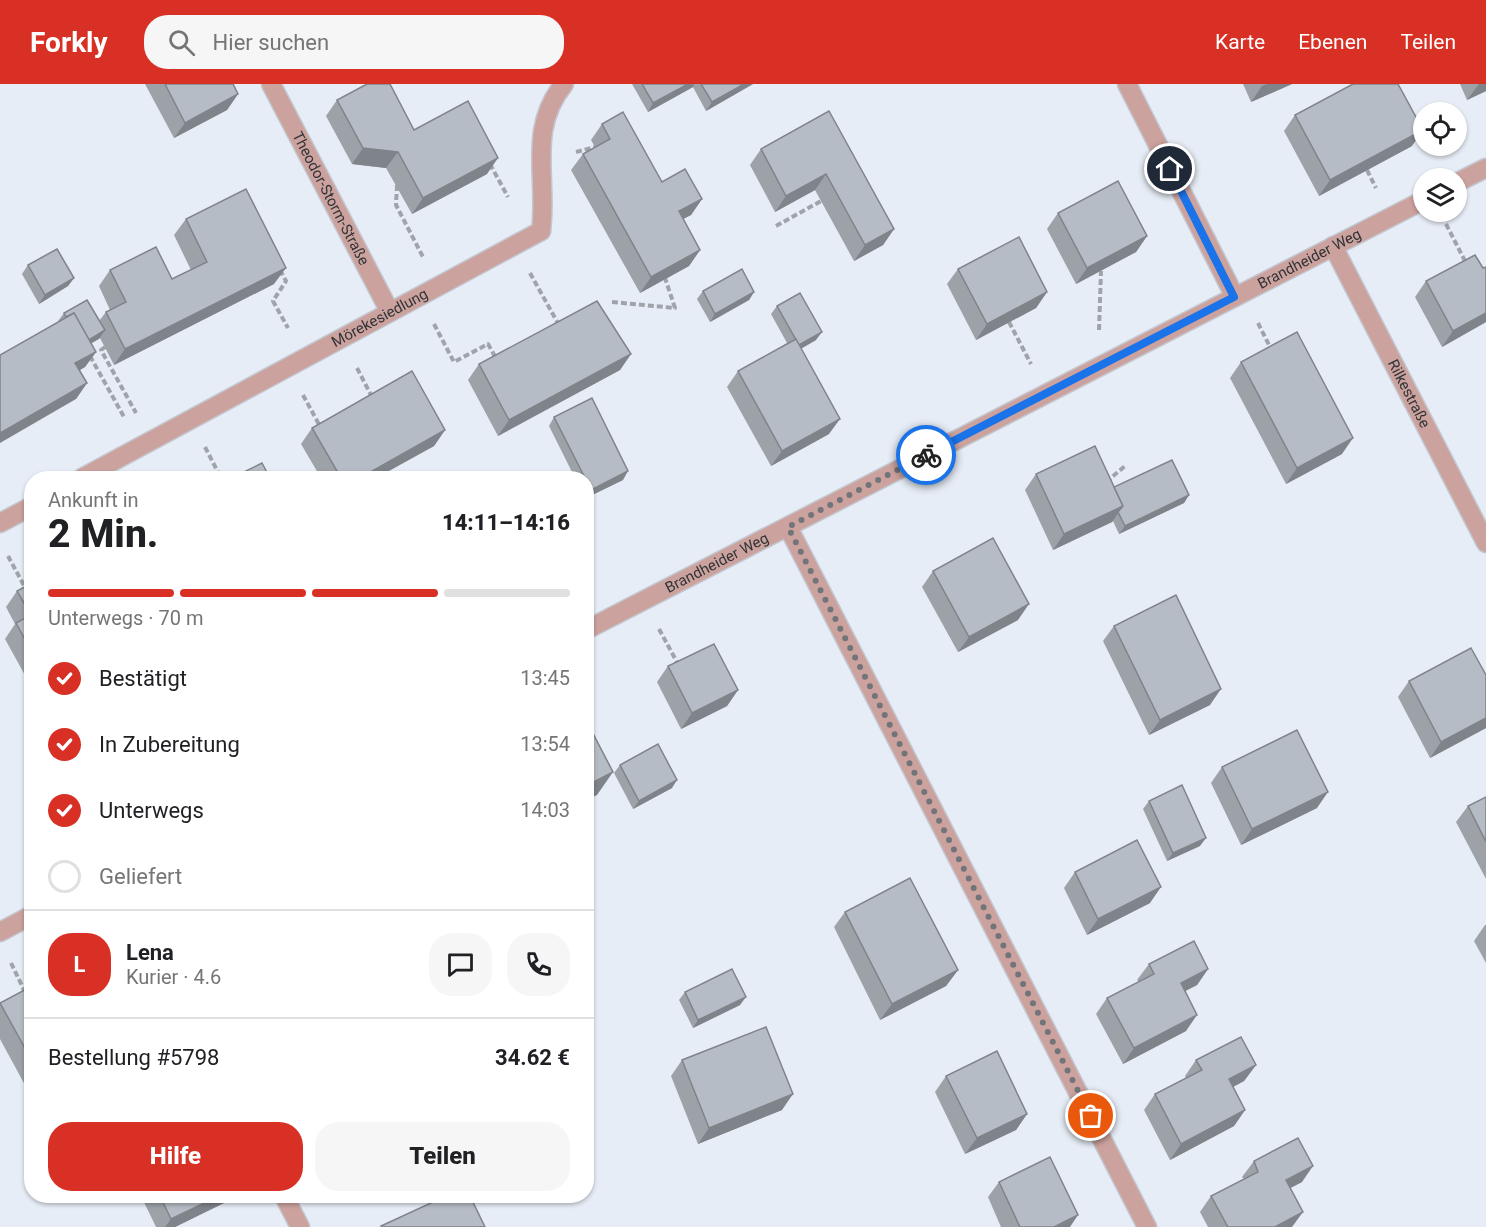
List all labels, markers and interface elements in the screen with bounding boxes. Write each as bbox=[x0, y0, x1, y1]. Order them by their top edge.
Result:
search box bbox=[144, 15, 564, 69]
text: Forkly bbox=[30, 26, 108, 59]
icon: search bbox=[165, 26, 198, 59]
text: Hier suchen bbox=[213, 30, 329, 55]
text: Karte bbox=[1215, 30, 1265, 54]
text: Ebenen bbox=[1298, 30, 1367, 54]
text: Teilen bbox=[1400, 30, 1456, 54]
map controls bbox=[1413, 102, 1467, 222]
button: locate bbox=[1413, 102, 1467, 156]
street label: Theodor-Storm-Straße bbox=[288, 128, 373, 268]
pin bbox=[1144, 143, 1195, 194]
icon: home bbox=[1153, 152, 1186, 185]
button: layers bbox=[1413, 168, 1467, 222]
street label: Brandheider Weg bbox=[1255, 225, 1364, 293]
street label: Mörekesiedlung bbox=[328, 285, 431, 351]
street label: Rilkestraße bbox=[1384, 356, 1434, 431]
courier bbox=[896, 425, 956, 485]
icon: bike bbox=[910, 439, 943, 472]
text: Ankunft in bbox=[48, 488, 139, 512]
text: 14:11–14:16 bbox=[442, 510, 570, 535]
text: 2 Min. bbox=[48, 511, 158, 557]
street label: Brandheider Weg bbox=[662, 529, 771, 597]
text: Unterwegs · 70 m bbox=[48, 606, 203, 630]
icon: check bbox=[48, 662, 81, 695]
text: Bestätigt bbox=[99, 666, 187, 691]
text: 13:45 bbox=[520, 666, 570, 690]
icon: check bbox=[48, 728, 81, 761]
text: In Zubereitung bbox=[99, 732, 240, 757]
text: 13:54 bbox=[520, 732, 570, 756]
icon: check bbox=[48, 794, 81, 827]
text: Unterwegs bbox=[99, 798, 204, 823]
text: 14:03 bbox=[520, 798, 570, 822]
text: Geliefert bbox=[99, 864, 182, 889]
button: chat bbox=[429, 933, 492, 996]
button: phone bbox=[507, 933, 570, 996]
text: Lena bbox=[126, 940, 174, 965]
text: L bbox=[74, 952, 85, 977]
text: Kurier · 4.6 bbox=[126, 965, 221, 989]
text: Bestellung #5798 bbox=[48, 1045, 219, 1070]
text: 34.62 € bbox=[495, 1045, 570, 1070]
pin bbox=[1065, 1090, 1116, 1141]
icon: bag bbox=[1074, 1099, 1107, 1132]
button: Hilfe bbox=[48, 1122, 303, 1191]
button: Teilen bbox=[315, 1122, 570, 1191]

